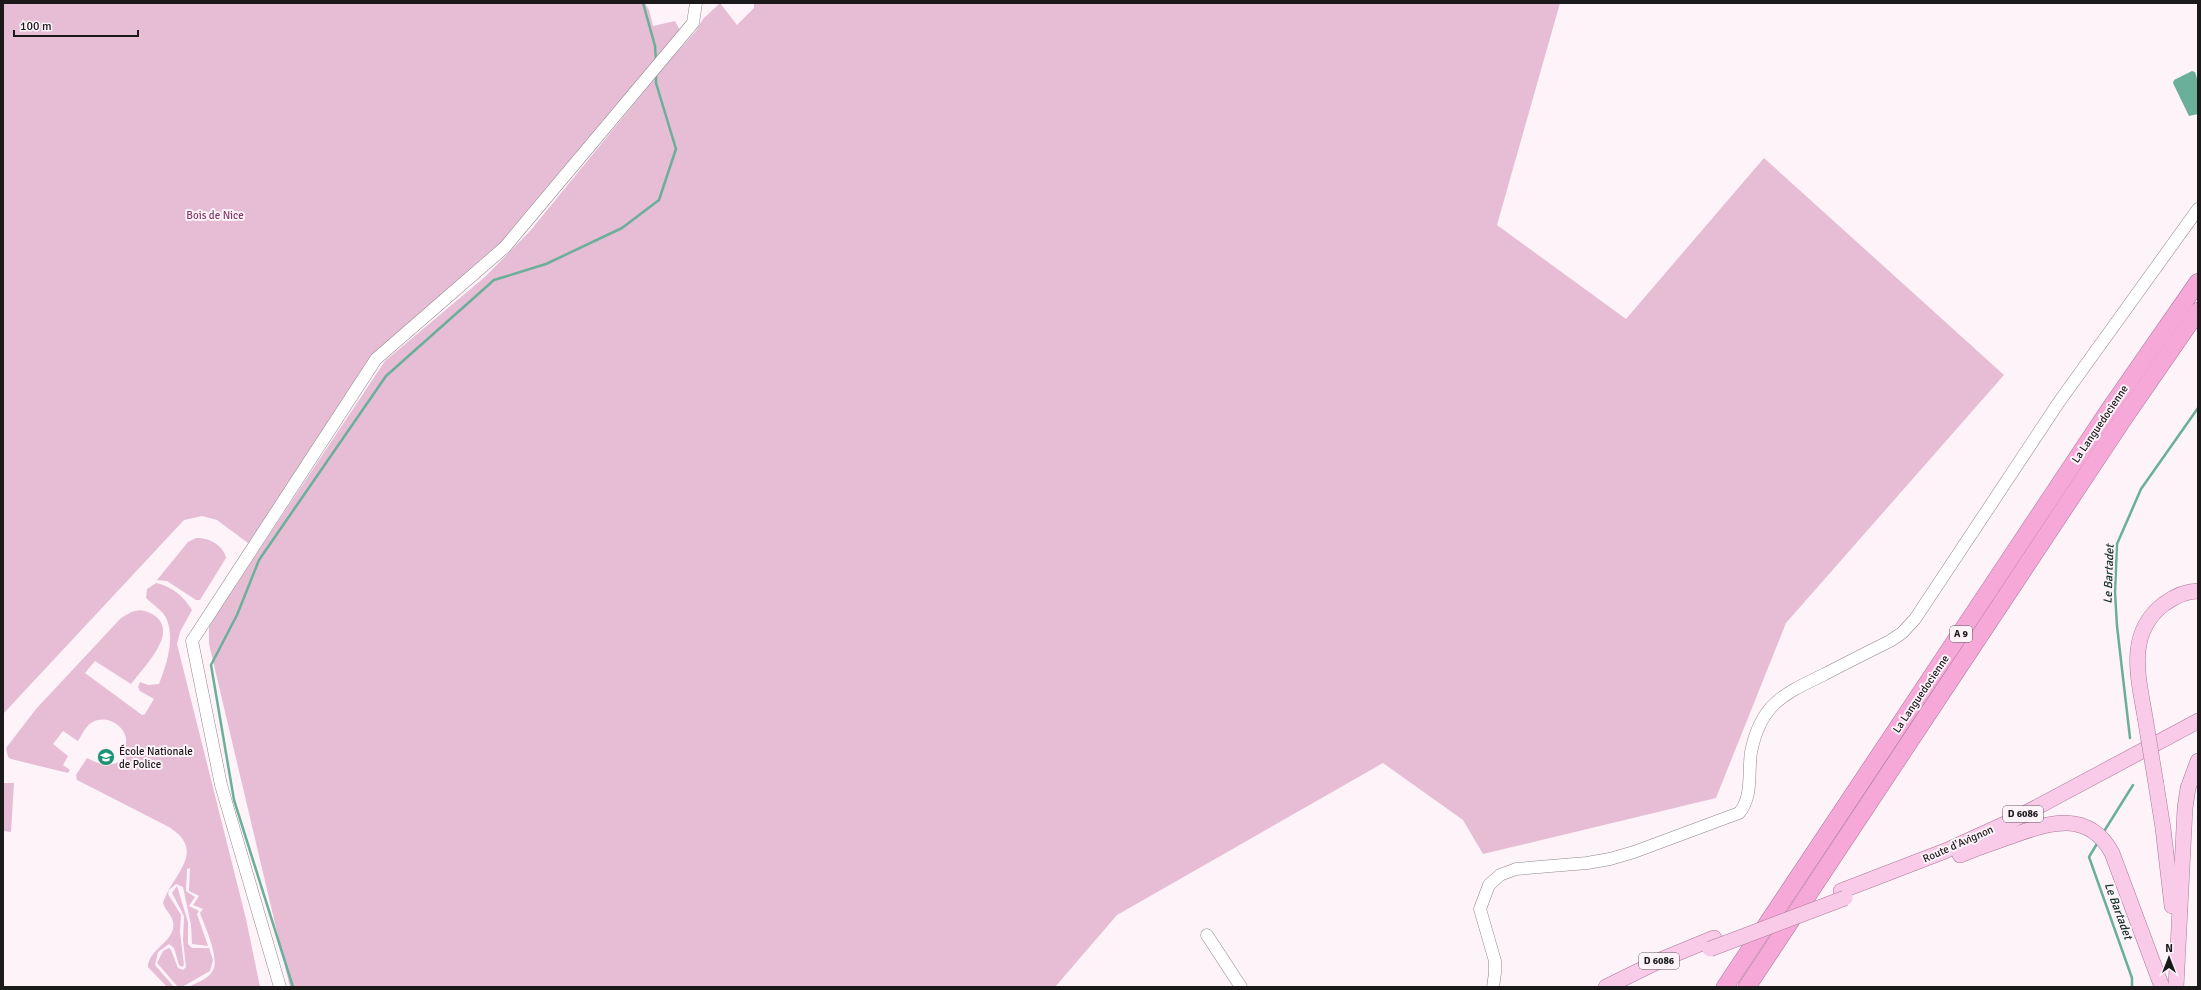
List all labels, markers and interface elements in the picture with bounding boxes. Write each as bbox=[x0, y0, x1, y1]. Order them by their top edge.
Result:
scale bar bbox=[14, 12, 138, 38]
text: 100 m bbox=[20, 19, 52, 34]
park label: Bois de Nice bbox=[186, 209, 244, 222]
street label: La Languedocienne bbox=[2069, 383, 2131, 465]
water label: Le Bartadet bbox=[2100, 542, 2118, 604]
road number: A 9 bbox=[1950, 626, 1972, 642]
street label: La Languedocienne bbox=[1890, 653, 1952, 735]
place label: École Nationale de Police bbox=[119, 744, 193, 771]
school or university icon: École Nationale de Police bbox=[96, 747, 116, 767]
road number: D 6086 bbox=[2003, 806, 2043, 822]
street label: Route d'Avignon bbox=[1921, 823, 1995, 865]
water label: Le Bartadet bbox=[2101, 881, 2136, 943]
north arrow bbox=[2149, 938, 2189, 978]
text: N bbox=[2165, 942, 2173, 955]
road number: D 6086 bbox=[1639, 953, 1679, 969]

